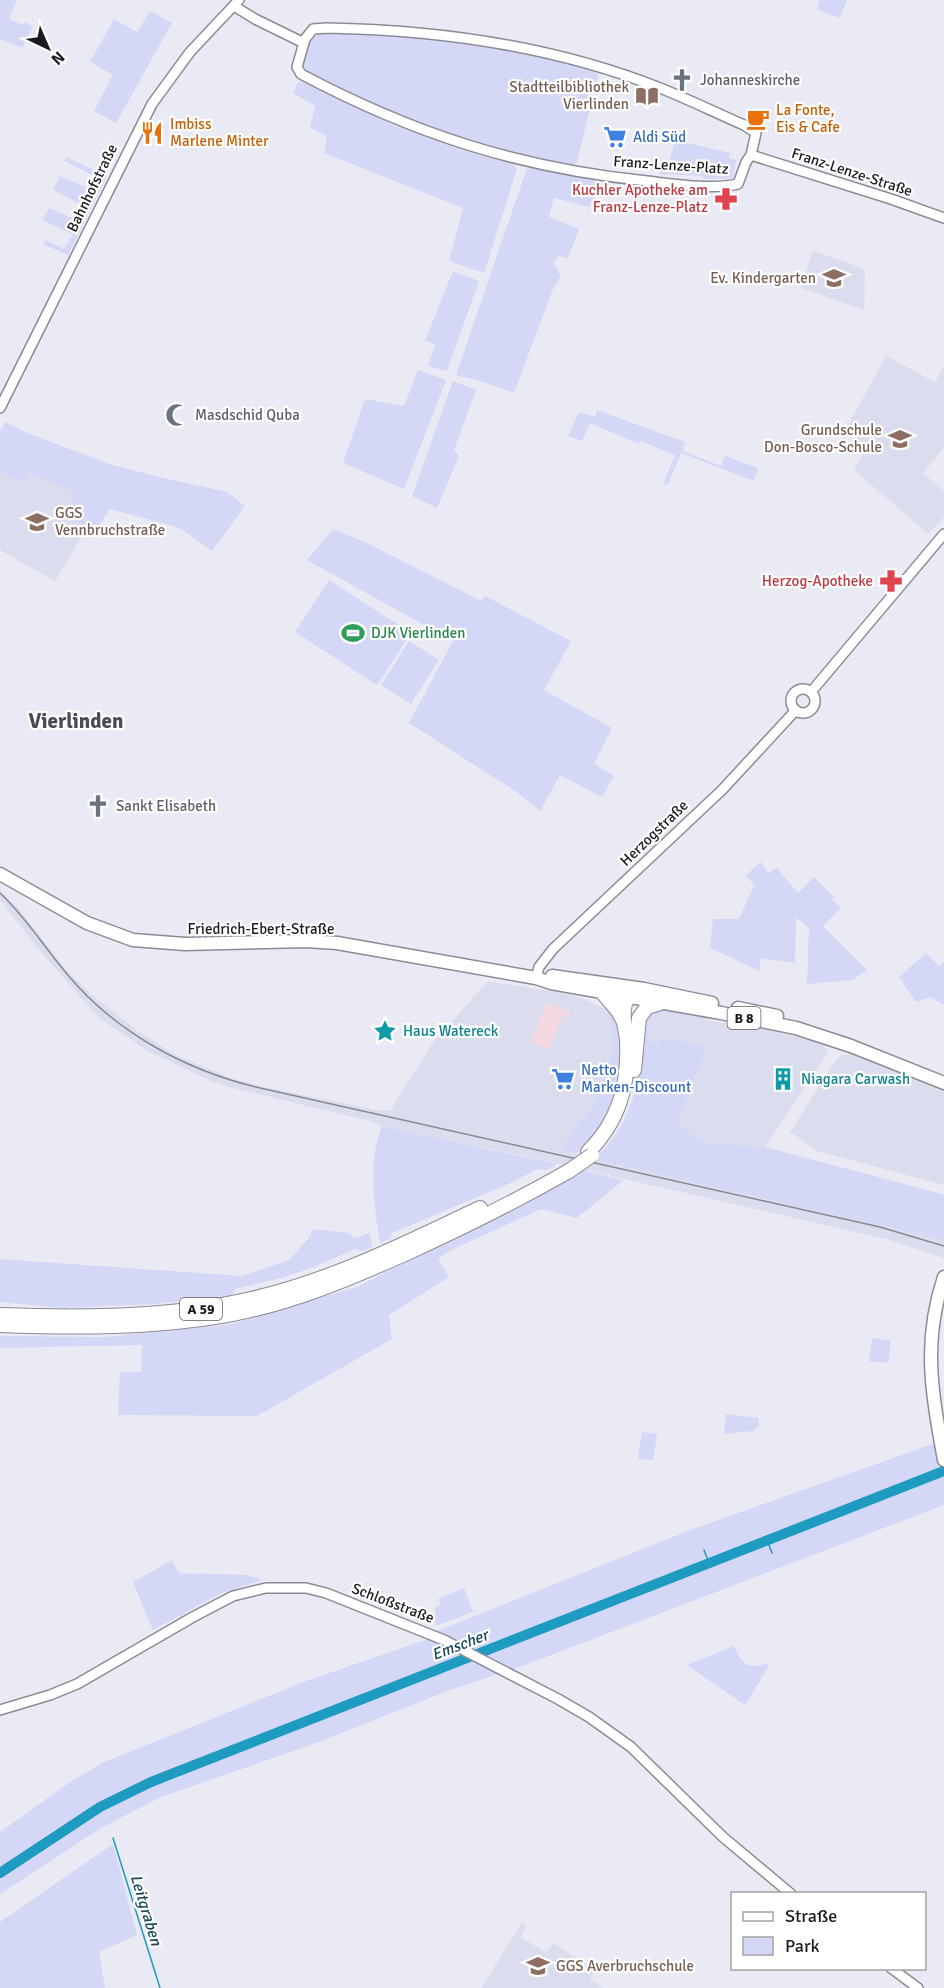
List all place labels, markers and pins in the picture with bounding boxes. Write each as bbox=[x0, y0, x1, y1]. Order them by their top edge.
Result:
church icon: Johanneskirche bbox=[669, 67, 695, 93]
place label: Johanneskirche bbox=[700, 71, 800, 89]
place label: Stadtteilbibliothek Vierlinden bbox=[509, 78, 629, 113]
library icon: Stadtteilbibliothek Vierlinden bbox=[634, 83, 660, 109]
place label: La Fonte, Eis & Cafe bbox=[776, 101, 840, 136]
cafe icon: La Fonte, Eis & Cafe bbox=[745, 106, 771, 132]
place label: Imbiss Marlene Minter bbox=[170, 115, 269, 150]
restaurant icon: Imbiss Marlene Minter bbox=[139, 120, 165, 146]
supermarket icon: Aldi Süd bbox=[602, 124, 628, 150]
place label: Aldi Süd bbox=[633, 128, 686, 146]
place label: Kuchler Apotheke am Franz-Lenze-Platz bbox=[572, 181, 708, 216]
pharmacy icon: Kuchler Apotheke am Franz-Lenze-Platz bbox=[713, 186, 739, 212]
school or university icon: Ev. Kindergarten bbox=[821, 265, 847, 291]
place label: Ev. Kindergarten bbox=[710, 269, 816, 287]
mosque icon: Masdschid Quba bbox=[164, 402, 190, 428]
place label: Masdschid Quba bbox=[195, 406, 300, 424]
place label: Grundschule Don-Bosco-Schule bbox=[764, 421, 882, 456]
school or university icon: Grundschule Don-Bosco-Schule bbox=[887, 426, 913, 452]
place label: GGS Vennbruchstraße bbox=[55, 504, 165, 539]
school or university icon: GGS Vennbruchstraße bbox=[24, 509, 50, 535]
pharmacy icon: Herzog-Apotheke bbox=[878, 568, 904, 594]
place label: Herzog-Apotheke bbox=[762, 572, 873, 590]
sports icon: DJK Vierlinden bbox=[340, 620, 366, 646]
place label: DJK Vierlinden bbox=[371, 624, 465, 642]
church icon: Sankt Elisabeth bbox=[85, 793, 111, 819]
place label: Sankt Elisabeth bbox=[116, 797, 216, 815]
place icon: Haus Watereck bbox=[372, 1018, 398, 1044]
place label: Haus Watereck bbox=[403, 1022, 499, 1040]
place label: Netto Marken-Discount bbox=[581, 1061, 691, 1096]
supermarket icon: Netto Marken-Discount bbox=[550, 1066, 576, 1092]
building icon: Niagara Carwash bbox=[770, 1066, 796, 1092]
place label: Niagara Carwash bbox=[801, 1070, 910, 1088]
school or university icon: GGS Averbruchschule bbox=[525, 1953, 551, 1979]
place label: GGS Averbruchschule bbox=[556, 1957, 694, 1975]

